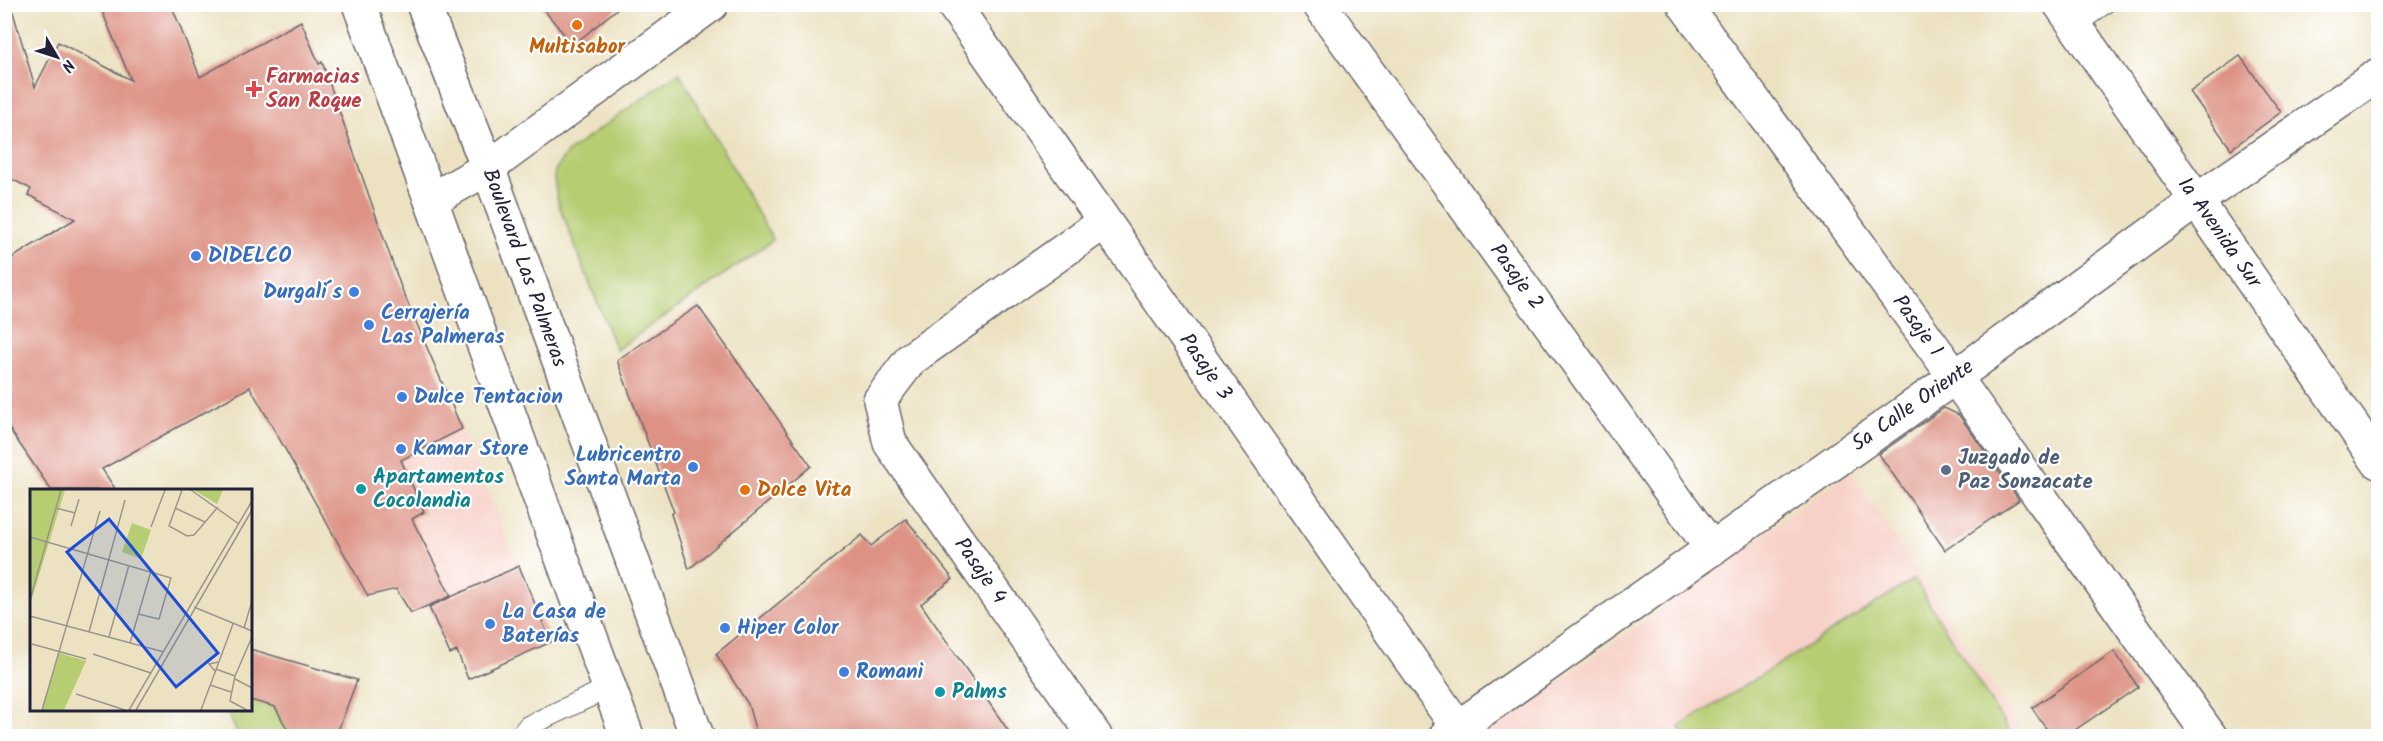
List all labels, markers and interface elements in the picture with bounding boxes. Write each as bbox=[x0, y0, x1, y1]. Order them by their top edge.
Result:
marker: Multisabor bbox=[570, 18, 584, 32]
north arrow bbox=[27, 27, 87, 87]
place label: Multisabor bbox=[529, 31, 626, 64]
text: N bbox=[55, 54, 80, 77]
place label: Farmacias San Roque bbox=[266, 61, 362, 118]
marker: Farmacias San Roque bbox=[247, 82, 261, 96]
street label: Boulevard Las Palmeras bbox=[473, 164, 575, 372]
street label: 1a Avenida Sur bbox=[2168, 171, 2270, 296]
street label: Pasaje 2 bbox=[1480, 237, 1552, 317]
place label: DIDELCO bbox=[208, 240, 291, 273]
marker: DIDELCO bbox=[189, 249, 203, 263]
place label: Durgali´s bbox=[263, 276, 342, 309]
marker: Durgali´s bbox=[347, 285, 361, 299]
street label: Pasaje 1 bbox=[1883, 288, 1951, 364]
place label: Cerrajería Las Palmeras bbox=[381, 297, 505, 354]
marker: Cerrajería Las Palmeras bbox=[362, 318, 376, 332]
street label: Pasaje 3 bbox=[1170, 327, 1240, 407]
street label: 5a Calle Oriente bbox=[1845, 351, 1982, 461]
place label: Dulce Tentacion bbox=[414, 381, 563, 414]
marker: Dulce Tentacion bbox=[395, 390, 409, 404]
place label: Kamar Store bbox=[413, 433, 528, 466]
place label: Lubricentro Santa Marta bbox=[564, 439, 681, 496]
marker: Kamar Store bbox=[394, 442, 408, 456]
place label: Juzgado de Paz Sonzacate bbox=[1958, 442, 2093, 499]
marker: Lubricentro Santa Marta bbox=[686, 460, 700, 474]
place label: Apartamentos Cocolandia bbox=[373, 461, 504, 518]
marker: Juzgado de Paz Sonzacate bbox=[1939, 463, 1953, 477]
place label: Dolce Vita bbox=[757, 474, 852, 507]
marker: Apartamentos Cocolandia bbox=[354, 482, 368, 496]
marker: Dolce Vita bbox=[738, 483, 752, 497]
inset map bbox=[30, 489, 252, 711]
street label: Pasaje 4 bbox=[945, 531, 1015, 611]
place label: La Casa de Baterías bbox=[502, 596, 606, 653]
place label: Hiper Color bbox=[737, 612, 840, 645]
marker: La Casa de Baterías bbox=[483, 617, 497, 631]
marker: Hiper Color bbox=[718, 621, 732, 635]
place label: Romani bbox=[856, 656, 924, 689]
marker: Romani bbox=[837, 665, 851, 679]
place label: Palms bbox=[952, 676, 1007, 709]
marker: Palms bbox=[933, 685, 947, 699]

